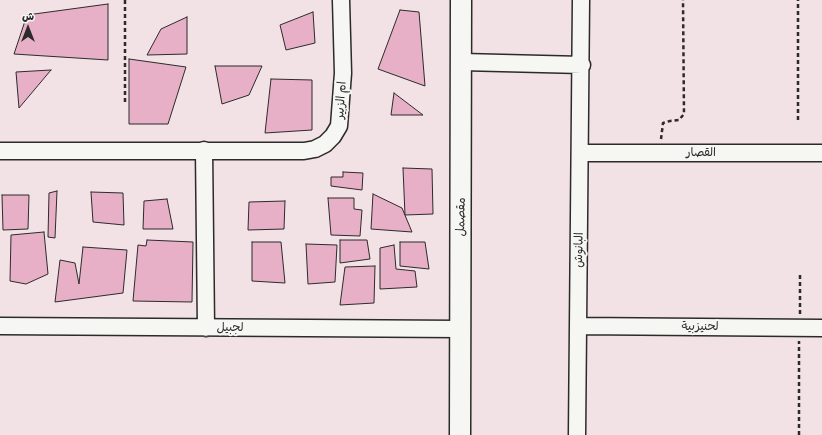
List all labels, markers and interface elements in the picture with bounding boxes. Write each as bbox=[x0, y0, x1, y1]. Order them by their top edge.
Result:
north arrow bbox=[8, 8, 48, 48]
text: ش bbox=[22, 9, 34, 23]
street label: ام الزبير bbox=[333, 81, 349, 119]
street label: القصار bbox=[686, 146, 716, 160]
street label: مقصمل bbox=[453, 197, 469, 237]
street label: البانوش bbox=[571, 232, 587, 268]
street label: لحنيزبية bbox=[681, 320, 719, 334]
street label: لجبيل bbox=[216, 321, 244, 335]

